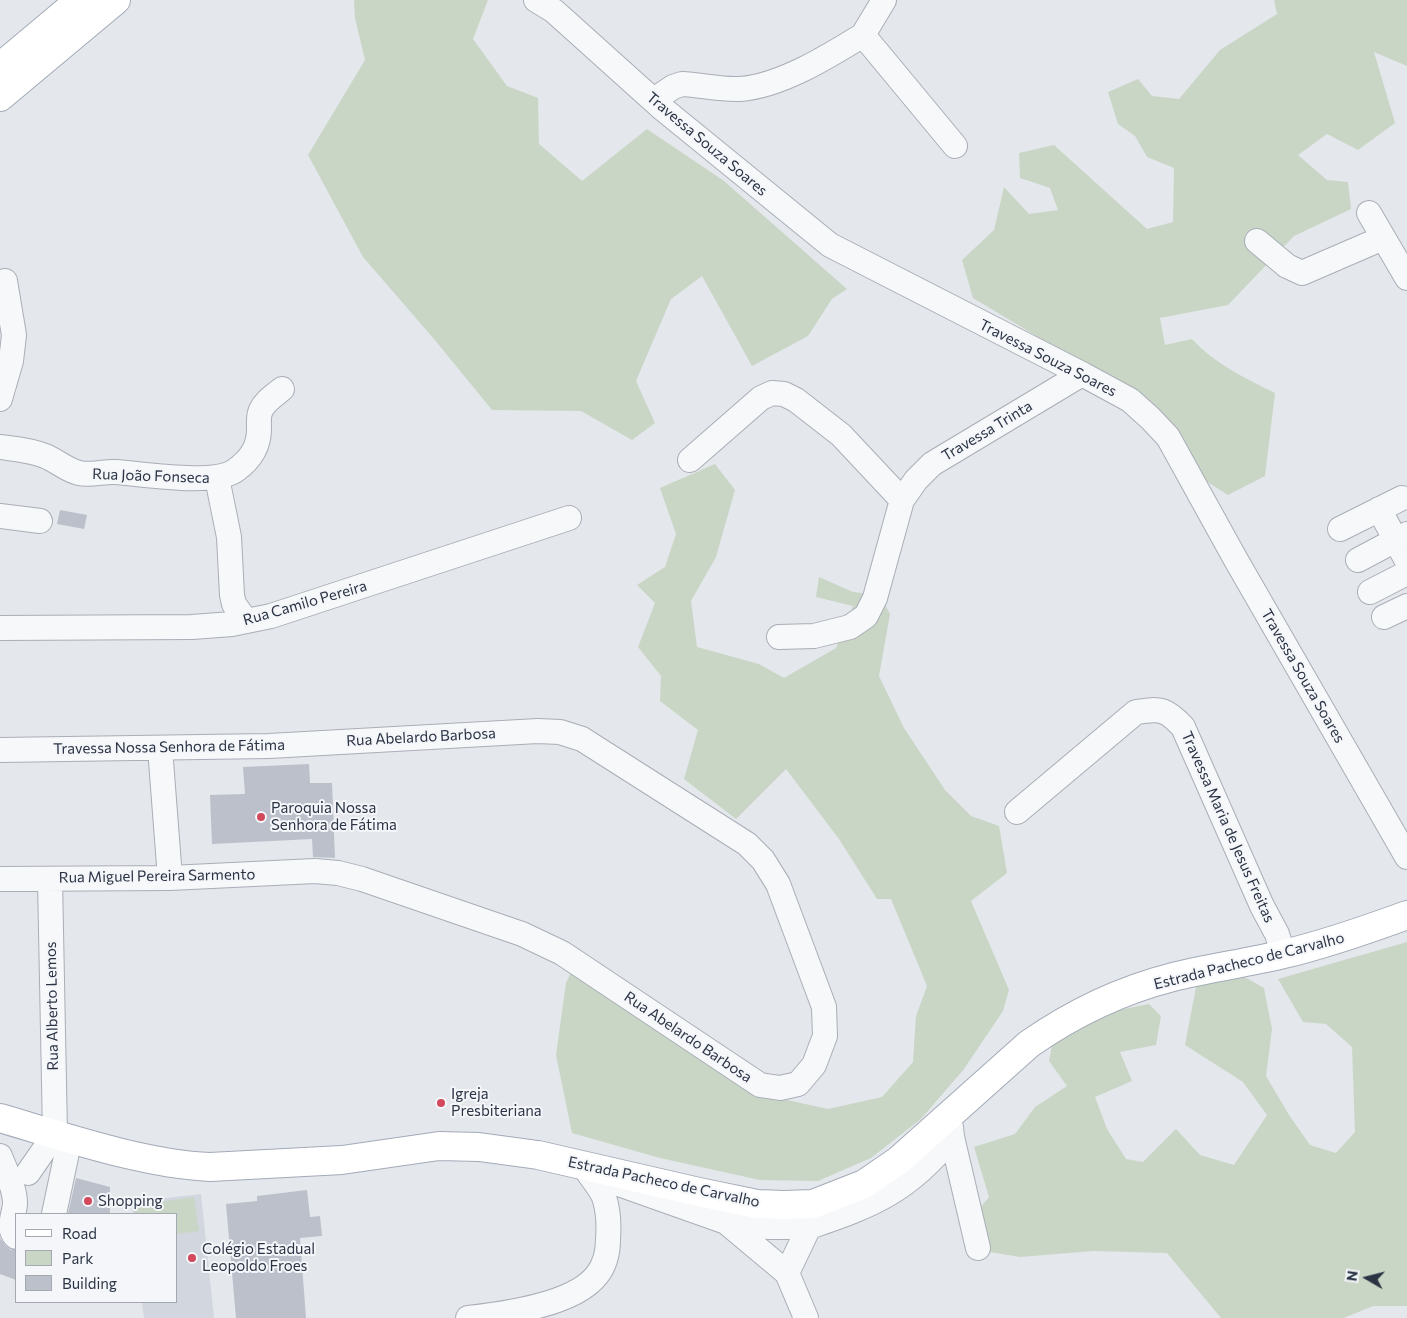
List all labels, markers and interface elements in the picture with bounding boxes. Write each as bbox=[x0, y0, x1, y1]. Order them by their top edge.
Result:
street label: Travessa Souza Soares bbox=[643, 88, 771, 200]
street label: Travessa Souza Soares bbox=[976, 315, 1120, 401]
street label: Travessa Trinta bbox=[938, 397, 1036, 465]
street label: Rua João Fonseca bbox=[92, 465, 210, 487]
street label: Rua Camilo Pereira bbox=[241, 577, 369, 629]
street label: Travessa Souza Soares bbox=[1257, 606, 1349, 746]
street label: Rua Abelardo Barbosa bbox=[346, 724, 496, 750]
street label: Travessa Maria de Jesus Freitas bbox=[1178, 729, 1278, 925]
street label: Travessa Nossa Senhora de Fátima bbox=[53, 736, 285, 758]
place label: Paroquia Nossa Senhora de Fátima bbox=[271, 799, 397, 834]
marker: Paroquia Nossa Senhora de Fátima bbox=[255, 811, 267, 823]
street label: Rua Miguel Pereira Sarmento bbox=[58, 865, 256, 887]
street label: Estrada Pacheco de Carvalho bbox=[1152, 929, 1346, 993]
street label: Rua Alberto Lemos bbox=[42, 941, 62, 1071]
street label: Rua Abelardo Barbosa bbox=[621, 988, 755, 1086]
place label: Igreja Presbiteriana bbox=[451, 1085, 542, 1120]
marker: Igreja Presbiteriana bbox=[435, 1097, 447, 1109]
street label: Estrada Pacheco de Carvalho bbox=[566, 1153, 762, 1211]
place label: Shopping bbox=[98, 1192, 163, 1210]
marker: Shopping bbox=[82, 1195, 94, 1207]
legend bbox=[15, 1213, 178, 1303]
text: Road bbox=[62, 1224, 97, 1242]
place label: Colégio Estadual Leopoldo Froes bbox=[202, 1240, 315, 1275]
text: Park bbox=[62, 1249, 93, 1267]
marker: Colégio Estadual Leopoldo Froes bbox=[186, 1252, 198, 1264]
north arrow bbox=[1342, 1253, 1392, 1303]
text: N bbox=[1343, 1269, 1361, 1282]
text: Building bbox=[62, 1274, 117, 1292]

